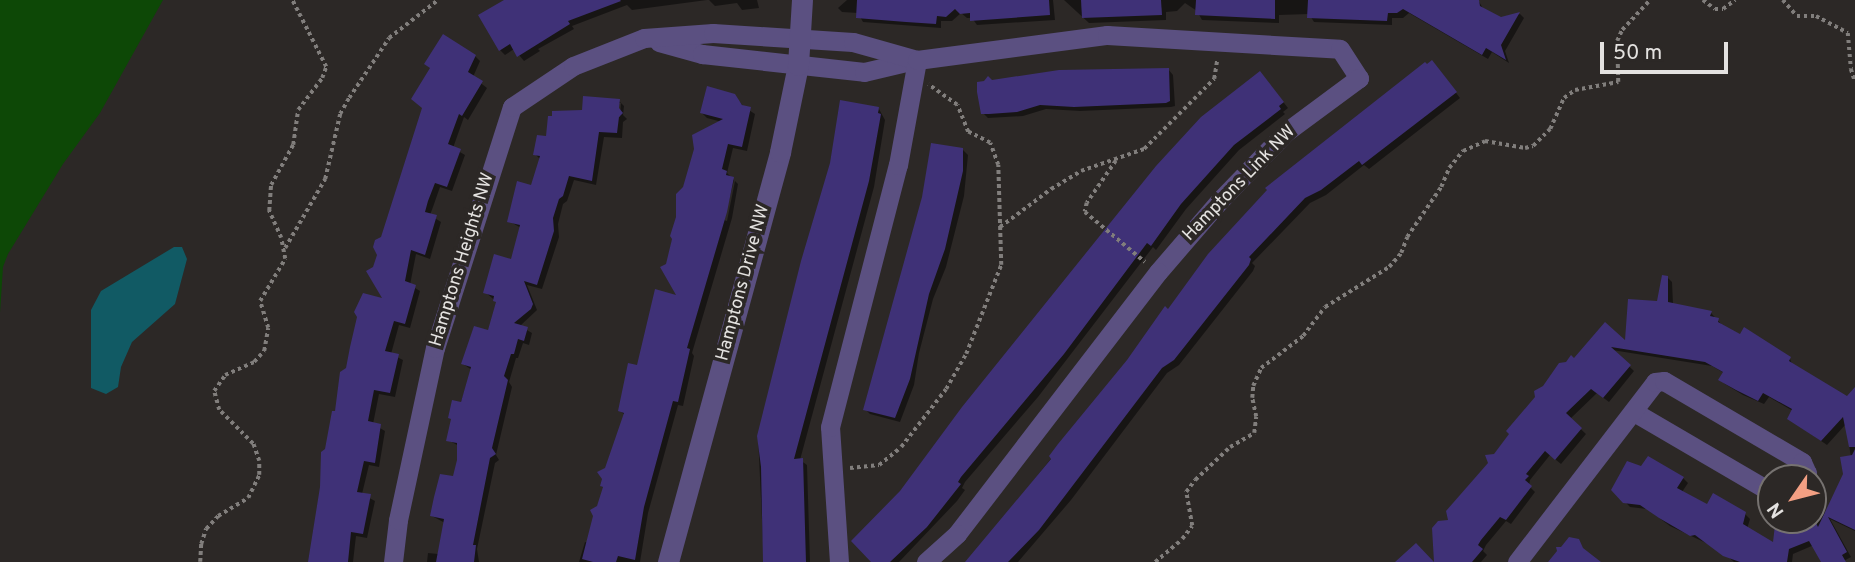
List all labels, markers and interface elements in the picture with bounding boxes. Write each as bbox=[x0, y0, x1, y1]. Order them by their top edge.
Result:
scale bar bbox=[1603, 28, 1731, 72]
text: 50 m bbox=[1613, 40, 1662, 67]
street label: Hamptons Link NW bbox=[1179, 122, 1301, 246]
street label: Hamptons Heights NW bbox=[426, 171, 500, 349]
street label: Hamptons Drive NW bbox=[713, 202, 775, 364]
north arrow bbox=[1757, 464, 1827, 534]
text: N bbox=[1763, 497, 1790, 522]

